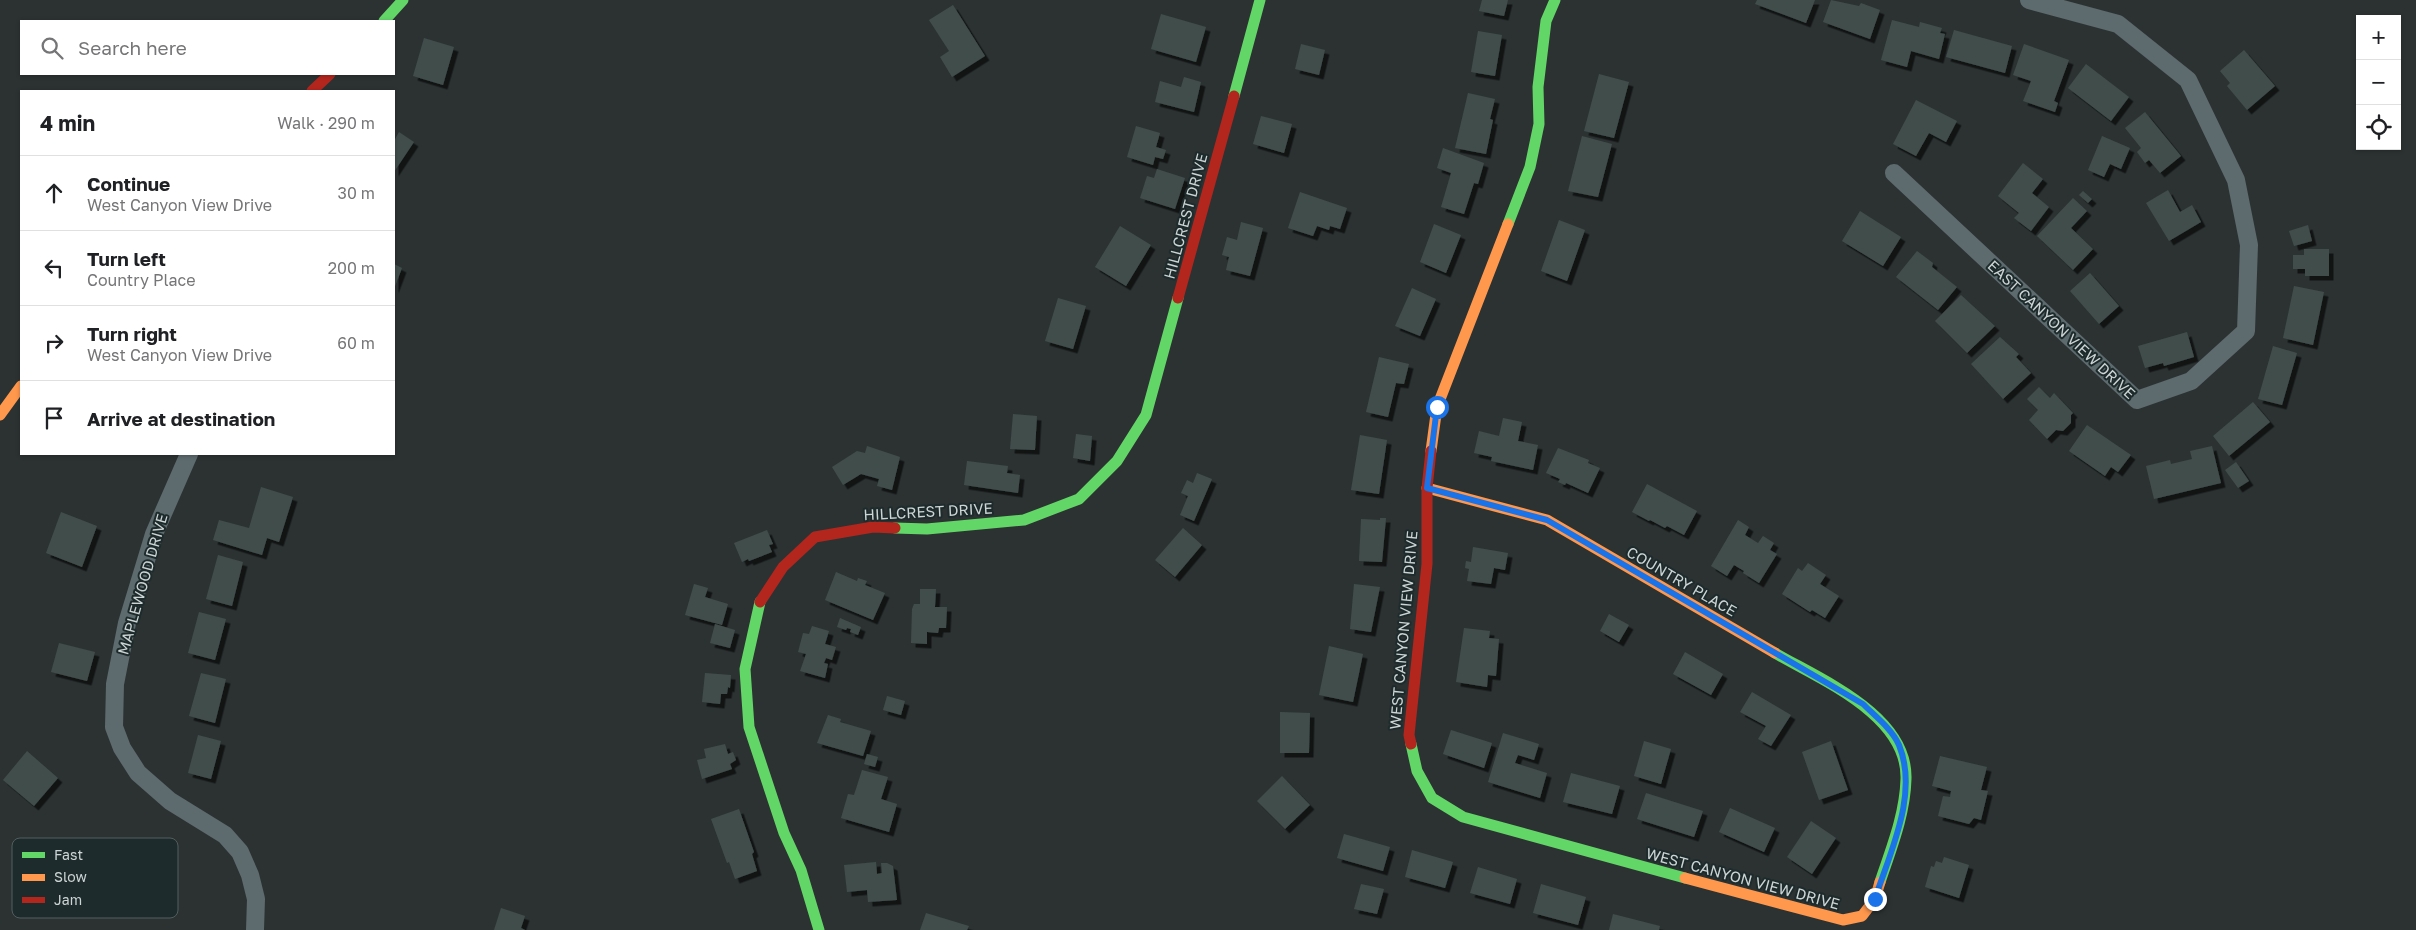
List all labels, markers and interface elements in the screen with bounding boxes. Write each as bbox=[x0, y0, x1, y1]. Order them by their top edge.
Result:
map controls bbox=[2356, 15, 2401, 150]
button: + bbox=[2356, 15, 2401, 60]
search box bbox=[20, 20, 395, 75]
icon: search bbox=[38, 34, 66, 62]
text: Search here bbox=[78, 36, 187, 59]
button: − bbox=[2356, 60, 2401, 105]
button: locate bbox=[2356, 105, 2401, 150]
text: 4 min bbox=[40, 110, 95, 136]
text: Walk · 290 m bbox=[277, 113, 375, 133]
street label: HILLCREST DRIVE bbox=[1160, 151, 1210, 281]
text: Continue bbox=[87, 172, 170, 195]
icon: ahead bbox=[40, 179, 68, 207]
text: 30 m bbox=[338, 183, 375, 203]
text: West Canyon View Drive bbox=[87, 195, 272, 215]
text: Turn left bbox=[87, 247, 166, 270]
icon: left bbox=[40, 254, 68, 282]
street label: EAST CANYON VIEW DRIVE bbox=[1985, 256, 2139, 402]
text: 200 m bbox=[328, 258, 375, 278]
text: Country Place bbox=[87, 270, 196, 290]
text: Turn right bbox=[87, 322, 177, 345]
icon: right bbox=[40, 329, 68, 357]
text: 60 m bbox=[337, 333, 375, 353]
text: West Canyon View Drive bbox=[87, 345, 272, 365]
route start bbox=[1426, 396, 1449, 419]
icon: arrive bbox=[40, 404, 68, 432]
text: Arrive at destination bbox=[87, 407, 275, 430]
street label: HILLCREST DRIVE bbox=[863, 499, 993, 523]
street label: MAPLEWOOD DRIVE bbox=[113, 511, 171, 657]
street label: WEST CANYON VIEW DRIVE bbox=[1385, 530, 1421, 730]
street label: COUNTRY PLACE bbox=[1624, 542, 1740, 620]
legend bbox=[12, 838, 178, 918]
street label: WEST CANYON VIEW DRIVE bbox=[1644, 843, 1842, 913]
text: Fast bbox=[54, 846, 83, 863]
text: Slow bbox=[54, 868, 87, 885]
route end bbox=[1864, 888, 1887, 911]
text: Jam bbox=[54, 891, 82, 908]

